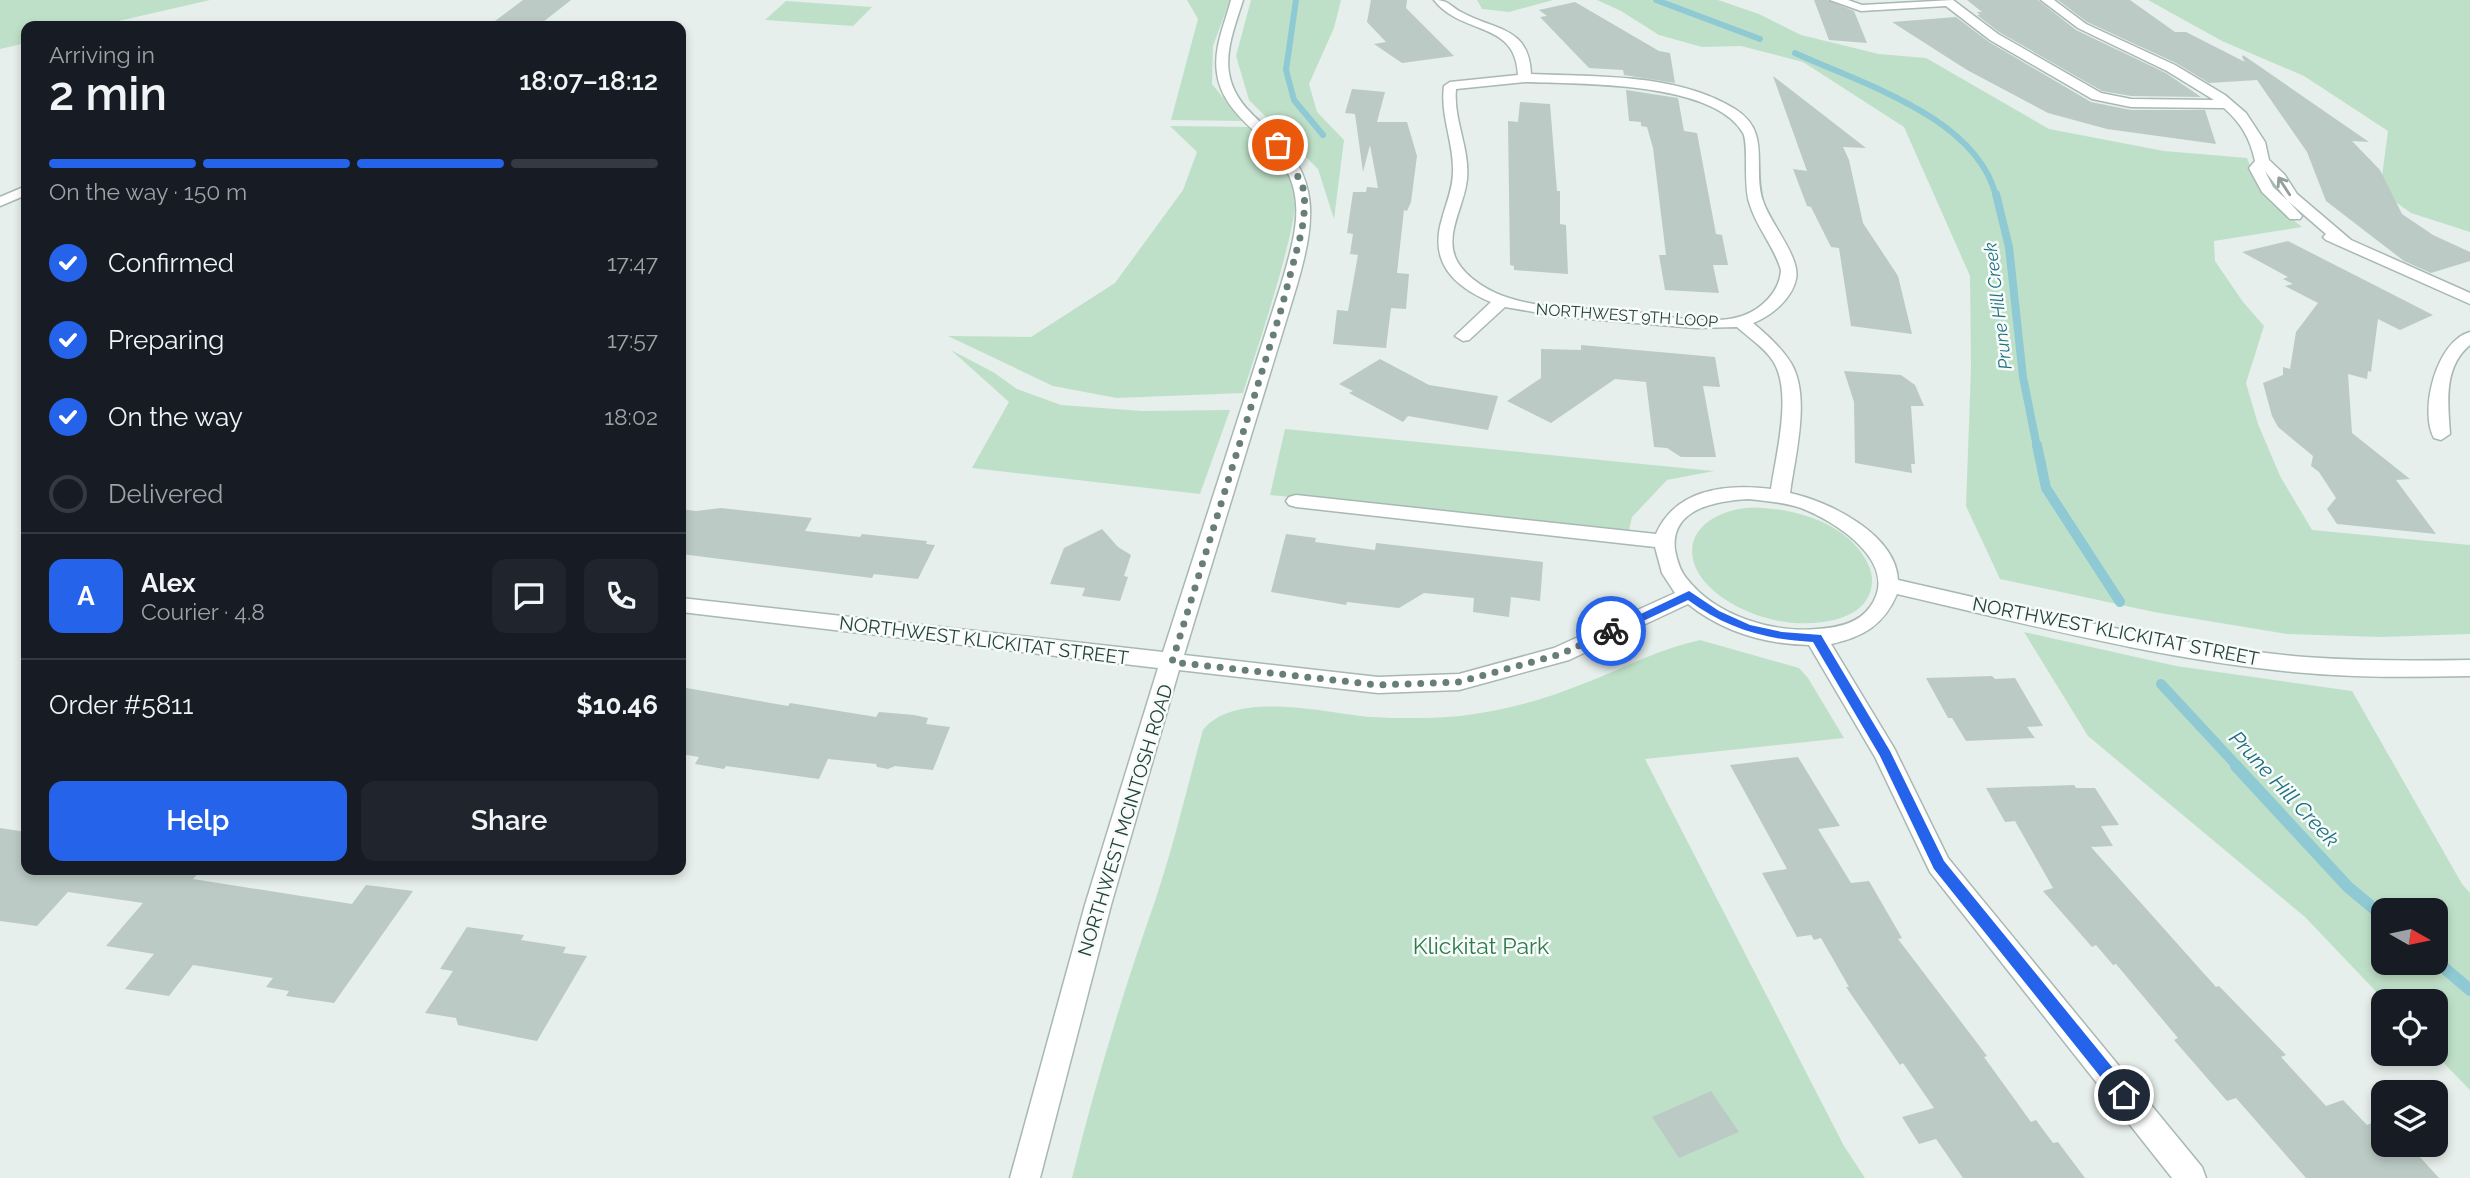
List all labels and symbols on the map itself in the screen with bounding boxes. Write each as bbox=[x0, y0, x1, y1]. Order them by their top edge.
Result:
pin bbox=[1248, 115, 1308, 175]
one-way arrow bbox=[2277, 176, 2291, 196]
water label: Prune Hill Creek bbox=[1979, 241, 2016, 371]
street label: NORTHWEST 9TH LOOP bbox=[1535, 300, 1719, 331]
street label: NORTHWEST KLICKITAT STREET bbox=[1971, 592, 2262, 670]
courier bbox=[1576, 596, 1646, 666]
street label: NORTHWEST KLICKITAT STREET bbox=[838, 611, 1130, 669]
street label: NORTHWEST MCINTOSH ROAD bbox=[1073, 681, 1177, 959]
water label: Prune Hill Creek bbox=[2224, 725, 2344, 852]
north arrow bbox=[2371, 898, 2448, 975]
park label: Klickitat Park bbox=[1413, 932, 1549, 959]
pin bbox=[2094, 1065, 2154, 1125]

